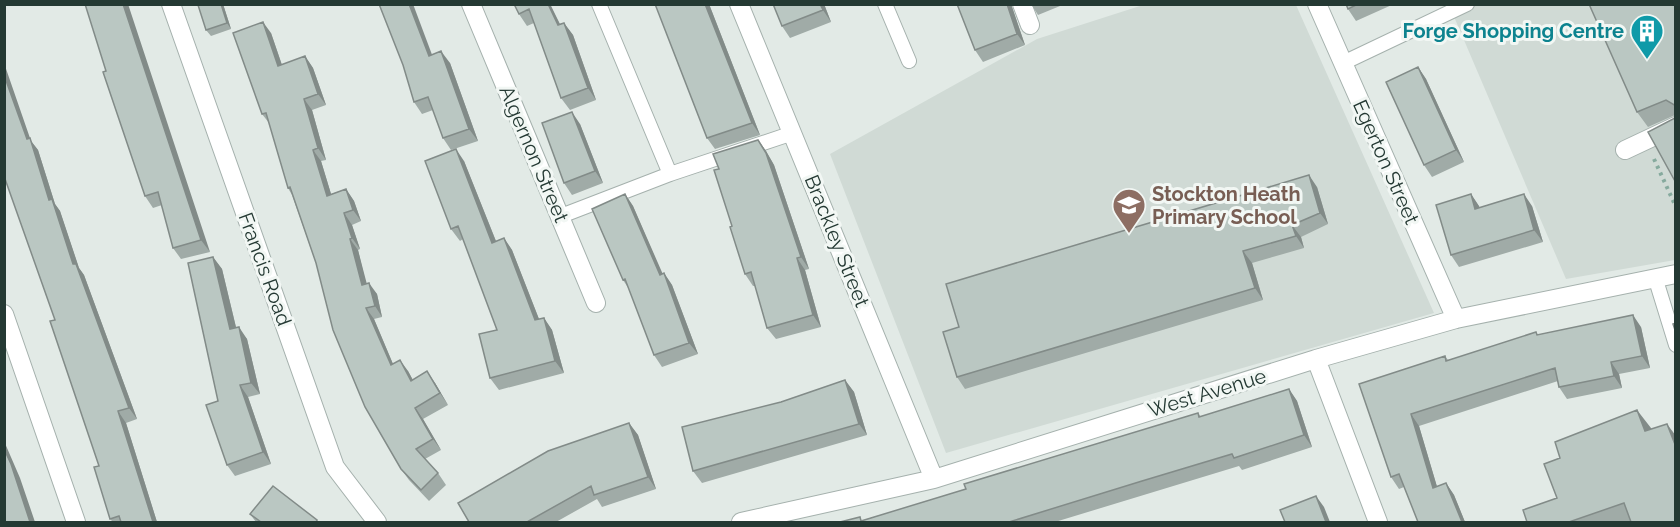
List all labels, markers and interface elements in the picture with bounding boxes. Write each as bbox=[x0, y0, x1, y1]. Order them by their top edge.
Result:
building icon: Forge Shopping Centre bbox=[1629, 13, 1665, 60]
place label: Forge Shopping Centre bbox=[1403, 19, 1624, 43]
street label: Algernon Street bbox=[494, 82, 574, 226]
street label: Egerton Street bbox=[1348, 96, 1424, 228]
street label: Brackley Street bbox=[800, 171, 875, 311]
place label: Stockton Heath Primary School bbox=[1152, 182, 1301, 229]
school or university icon: Stockton Heath Primary School bbox=[1111, 187, 1147, 234]
street label: Francis Road bbox=[233, 209, 297, 329]
street label: West Avenue bbox=[1145, 364, 1269, 422]

